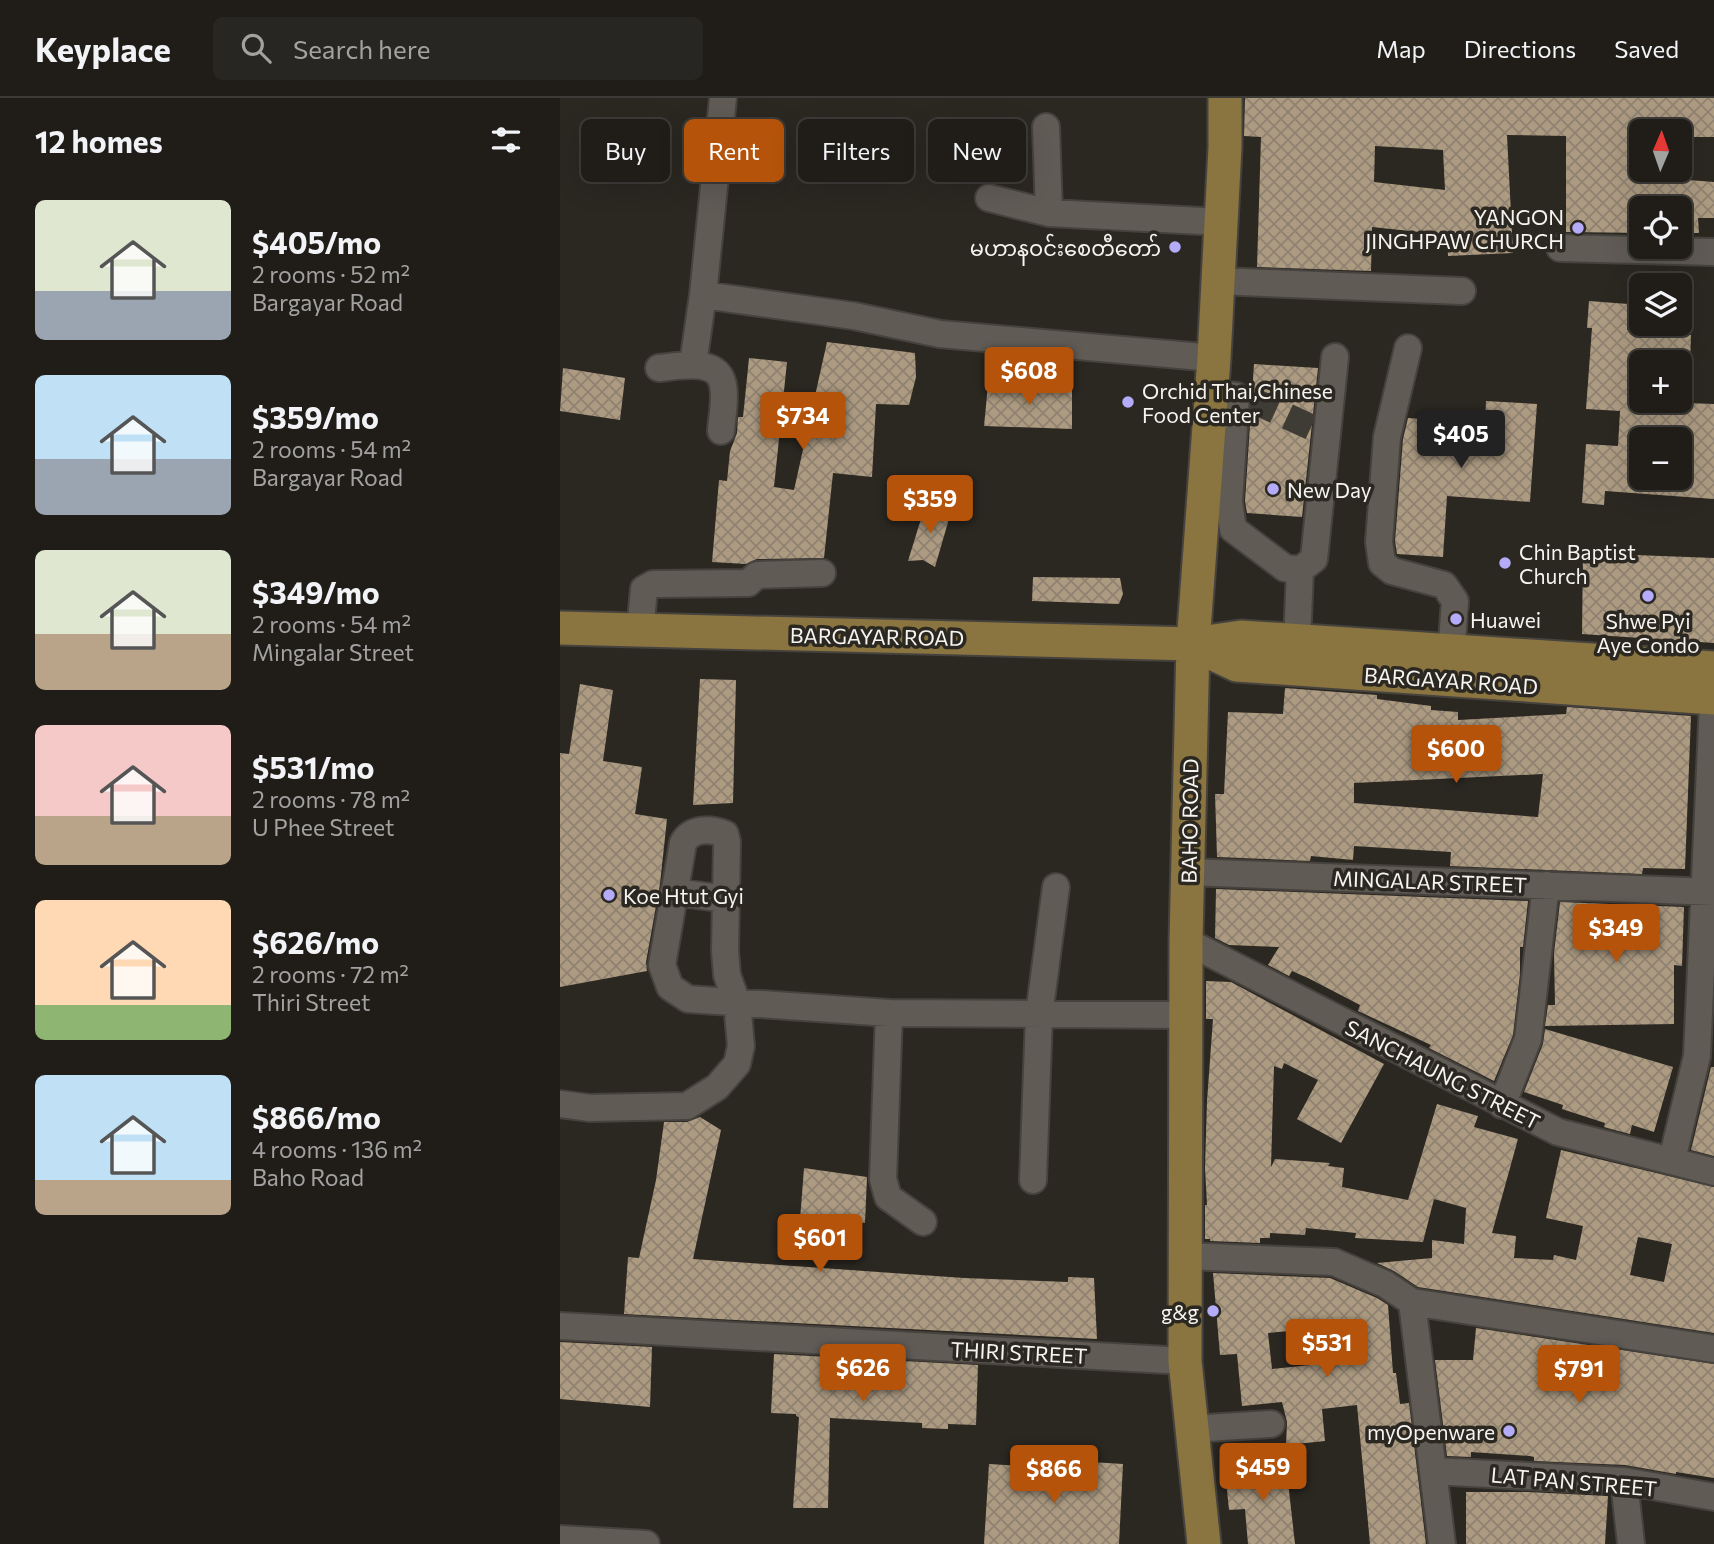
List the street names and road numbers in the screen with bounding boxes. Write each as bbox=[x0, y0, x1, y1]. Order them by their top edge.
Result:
street label: BARGAYAR ROAD bbox=[790, 622, 964, 650]
street label: BARGAYAR ROAD bbox=[1363, 661, 1539, 699]
street label: BAHO ROAD bbox=[1175, 758, 1203, 884]
street label: MINGALAR STREET bbox=[1332, 865, 1528, 897]
street label: SANCHAUNG STREET bbox=[1341, 1014, 1545, 1134]
street label: THIRI STREET bbox=[950, 1336, 1088, 1368]
street label: LAT PAN STREET bbox=[1490, 1461, 1658, 1501]

